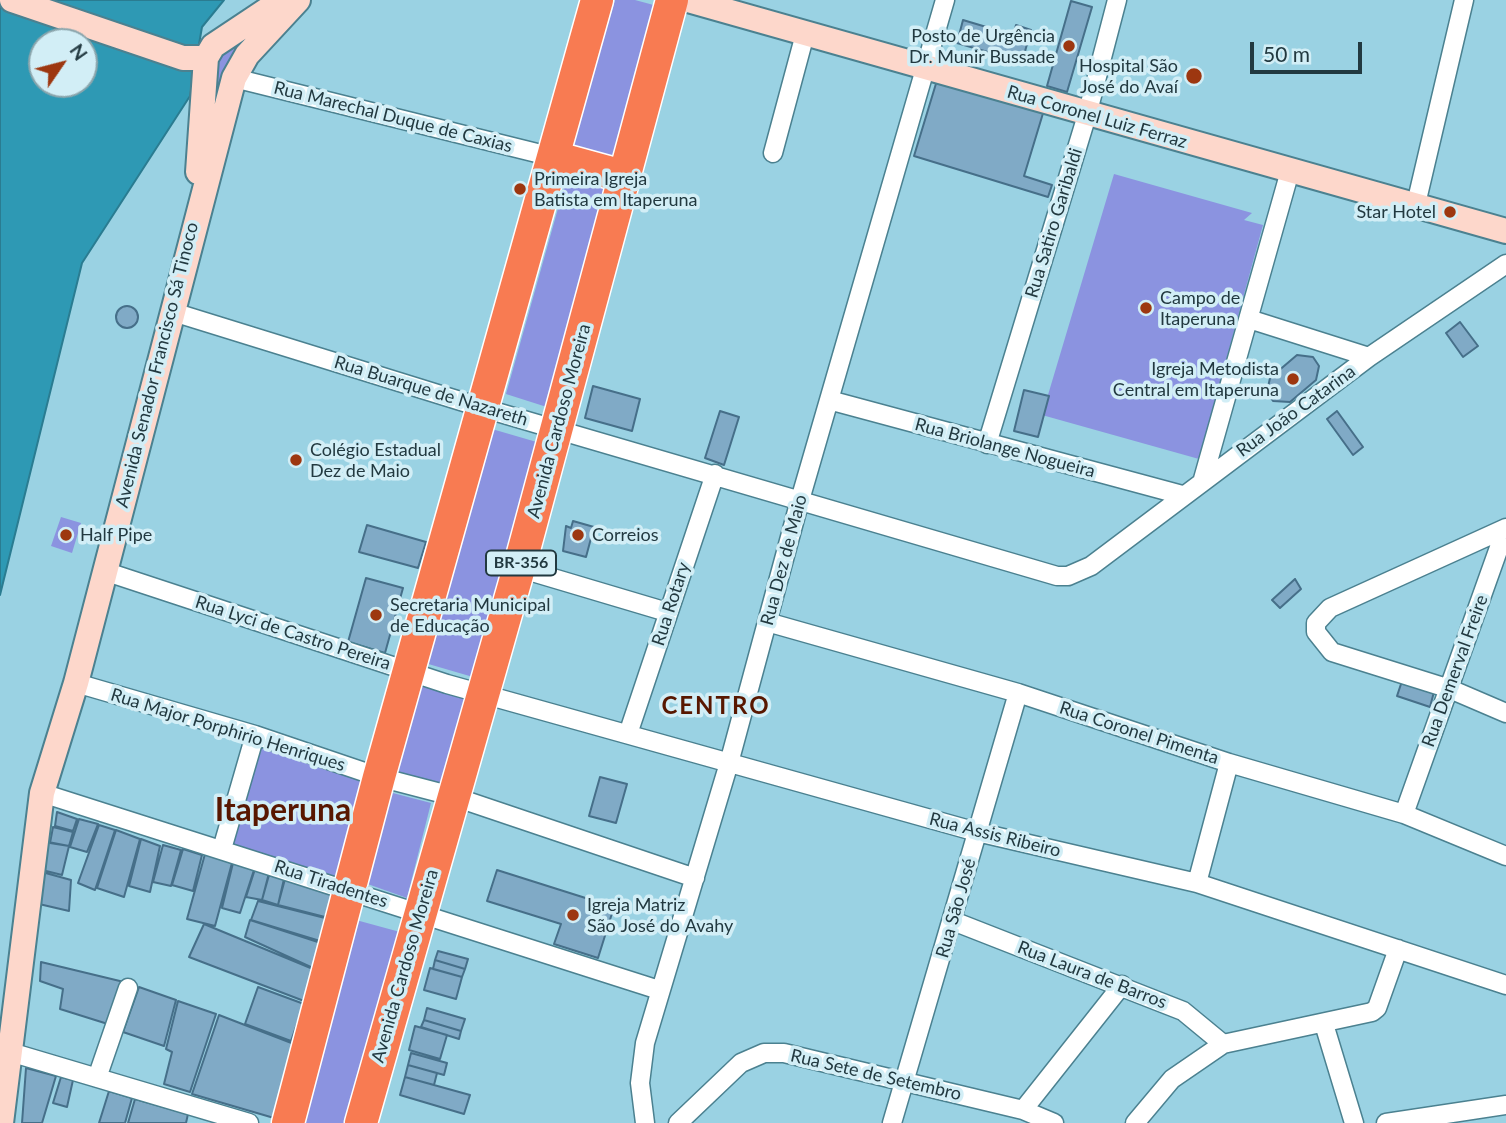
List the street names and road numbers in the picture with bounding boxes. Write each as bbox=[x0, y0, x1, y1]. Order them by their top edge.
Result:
street label: Rua Marechal Duque de Caxias bbox=[272, 77, 514, 157]
street label: Rua Coronel Luiz Ferraz bbox=[1005, 81, 1189, 153]
street label: Rua Satiro Garibaldi bbox=[1021, 145, 1087, 301]
street label: Avenida Senador Francisco Sá Tinoco bbox=[111, 220, 203, 510]
street label: Avenida Cardoso Moreira bbox=[523, 322, 595, 520]
street label: Rua Buarque de Nazareth bbox=[332, 351, 530, 431]
street label: Rua João Catarina bbox=[1232, 361, 1360, 461]
street label: Rua Briolange Nogueira bbox=[912, 414, 1098, 482]
street label: Rua Dez de Maio bbox=[756, 492, 812, 628]
road number: BR-356 bbox=[486, 550, 556, 576]
street label: Rua Rotary bbox=[647, 560, 695, 648]
street label: Rua Lyci de Castro Pereira bbox=[193, 591, 393, 675]
street label: Rua Demerval Freire bbox=[1417, 592, 1493, 750]
street label: Rua Major Porphirio Henriques bbox=[108, 684, 348, 776]
street label: Rua Coronel Pimenta bbox=[1057, 697, 1221, 769]
street label: Rua Assis Ribeiro bbox=[927, 808, 1063, 862]
street label: Rua Tiradentes bbox=[272, 856, 390, 912]
street label: Rua São José bbox=[931, 856, 981, 960]
street label: Avenida Cardoso Moreira bbox=[367, 867, 443, 1065]
street label: Rua Laura de Barros bbox=[1014, 937, 1170, 1013]
street label: Rua Sete de Setembro bbox=[788, 1045, 964, 1105]

